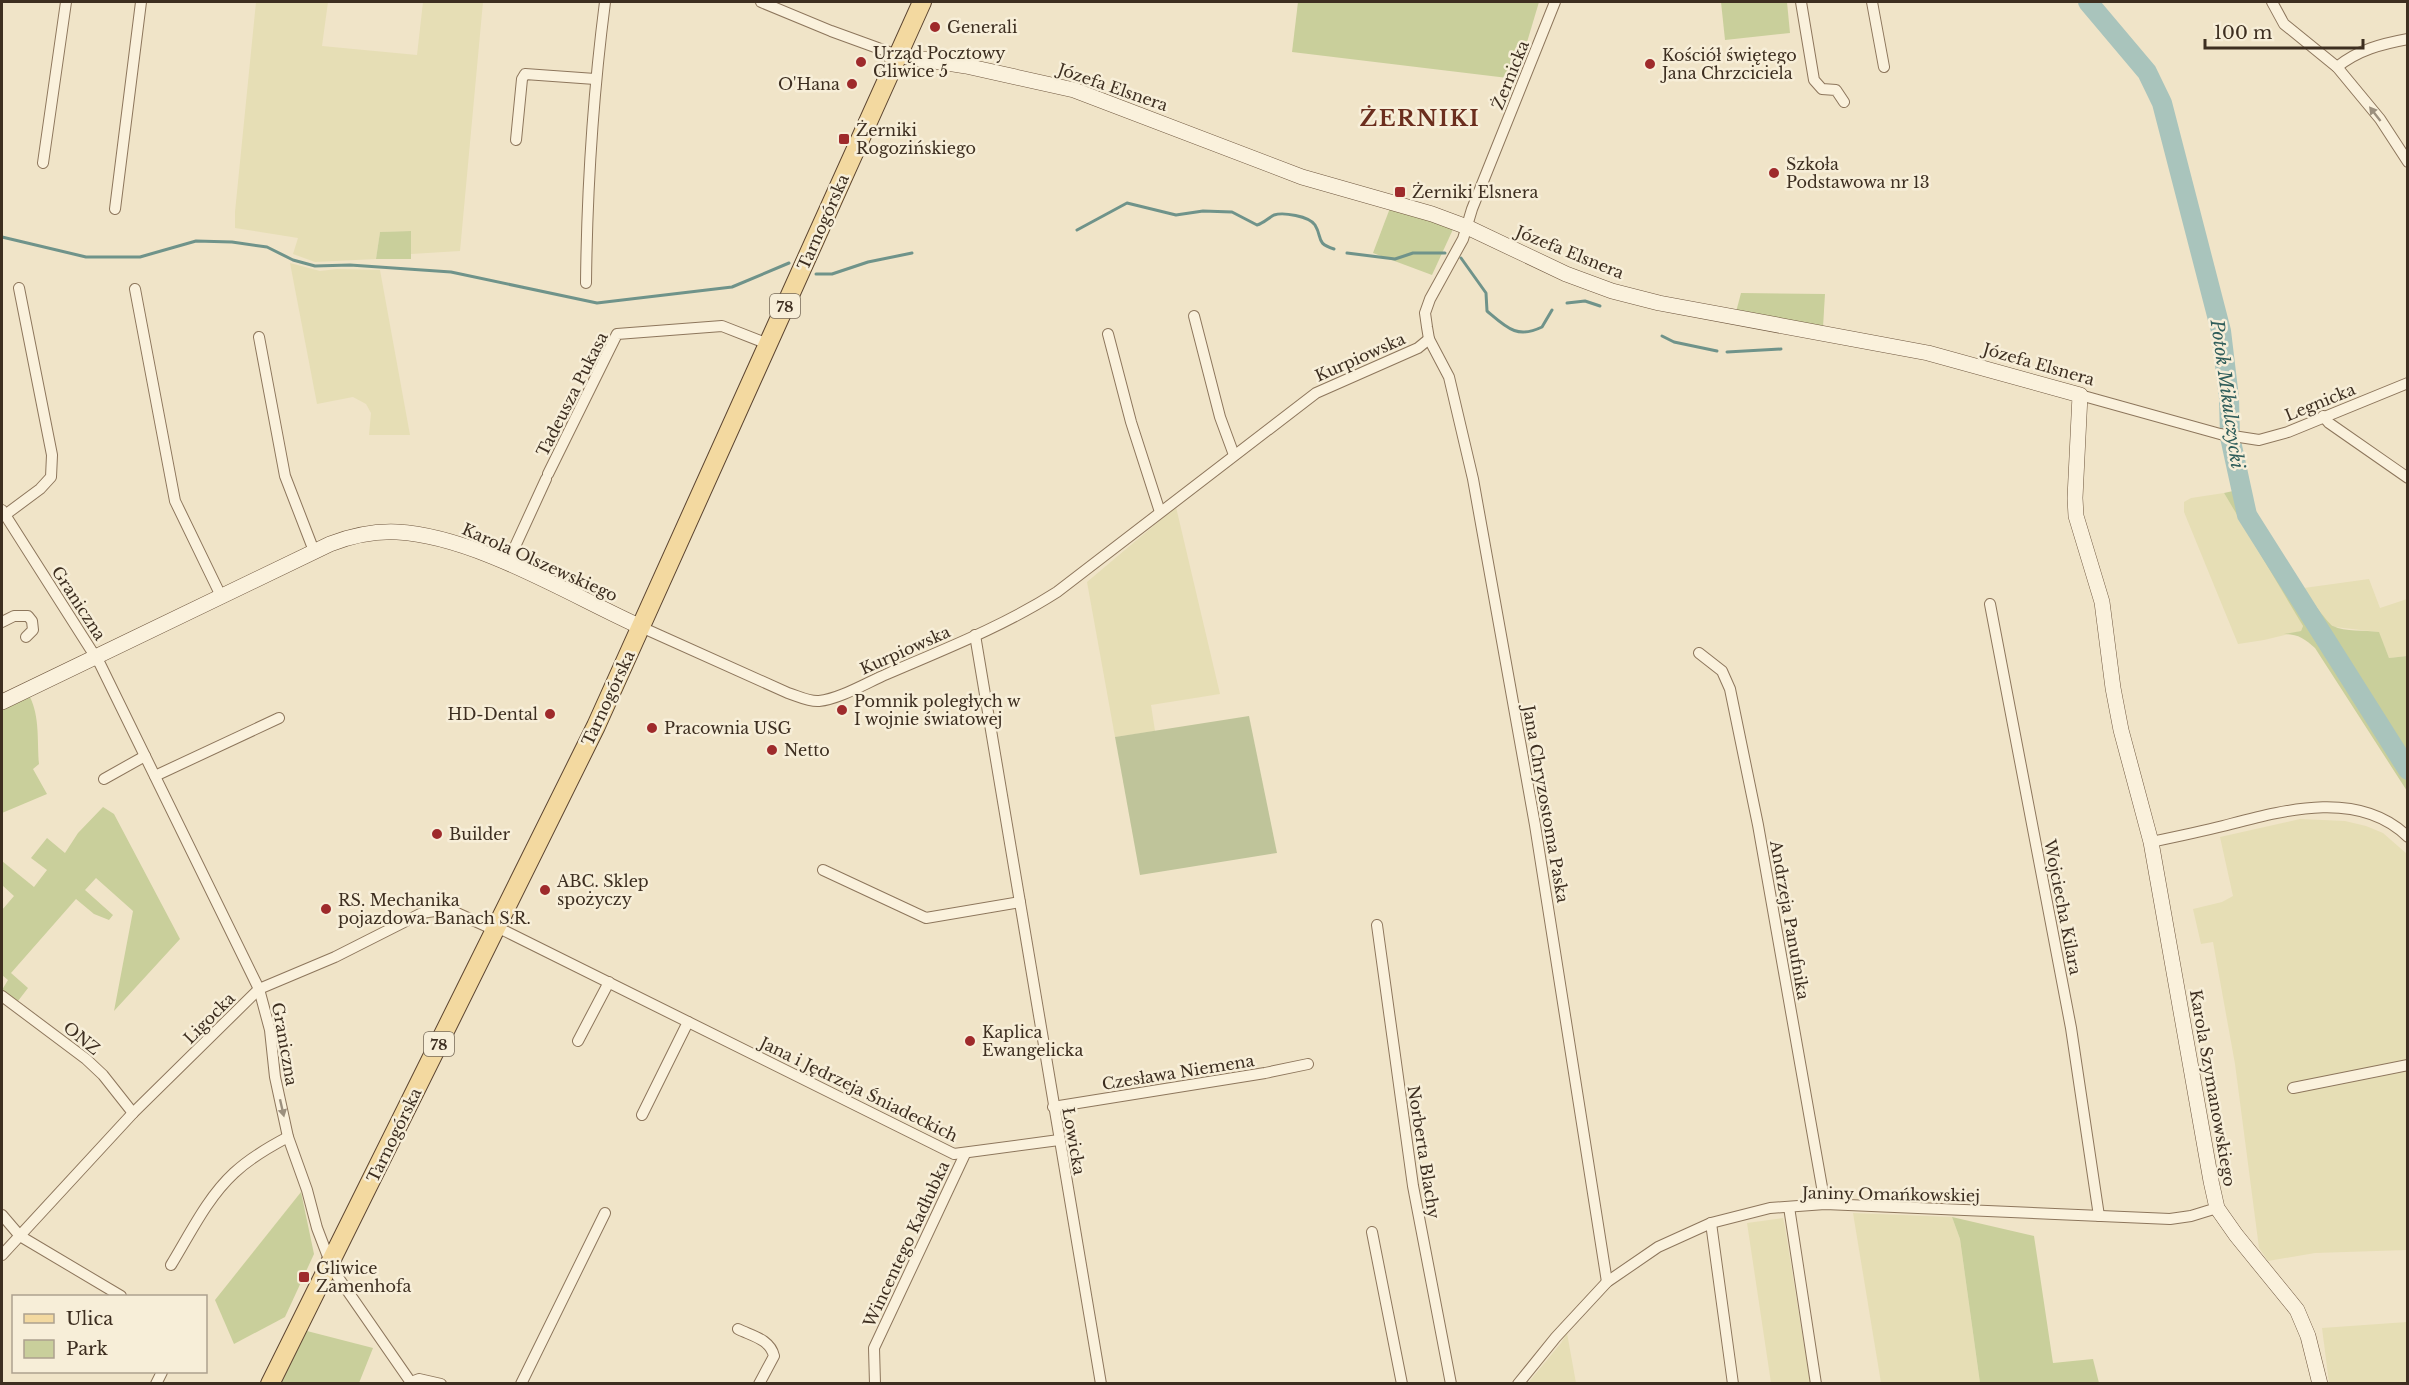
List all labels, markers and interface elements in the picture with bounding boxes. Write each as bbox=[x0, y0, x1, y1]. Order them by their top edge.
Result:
scale bar bbox=[2205, 12, 2362, 50]
place label: Generali bbox=[947, 17, 1018, 37]
marker: Generali bbox=[928, 20, 942, 34]
text: 100 m bbox=[2214, 22, 2272, 44]
street label: Żernicka bbox=[1487, 37, 1533, 113]
place label: Urząd Pocztowy Gliwice 5 bbox=[873, 43, 1006, 81]
place label: Kościół świętego Jana Chrzciciela bbox=[1660, 45, 1797, 83]
marker: Urząd Pocztowy Gliwice 5 bbox=[854, 55, 868, 69]
marker: Kościół świętego Jana Chrzciciela bbox=[1643, 57, 1657, 71]
street label: Józefa Elsnera bbox=[1054, 58, 1171, 115]
place label: O'Hana bbox=[778, 74, 840, 94]
marker: O'Hana bbox=[845, 77, 859, 91]
district label: ŻERNIKI bbox=[1360, 105, 1480, 132]
one-way arrow bbox=[2368, 106, 2381, 122]
place label: Żerniki Rogozińskiego bbox=[856, 120, 976, 158]
marker: Żerniki Rogozińskiego bbox=[837, 132, 851, 146]
place label: Szkoła Podstawowa nr 13 bbox=[1786, 154, 1930, 192]
marker: Szkoła Podstawowa nr 13 bbox=[1767, 166, 1781, 180]
street label: Tarnogórska bbox=[793, 171, 853, 273]
place label: Żerniki Elsnera bbox=[1412, 182, 1538, 202]
marker: Żerniki Elsnera bbox=[1393, 185, 1407, 199]
street label: Józefa Elsnera bbox=[1511, 220, 1627, 283]
road number: 78 bbox=[770, 294, 800, 318]
water label: Potok Mikulczycki bbox=[2206, 317, 2248, 471]
street label: Tadeusza Pukasa bbox=[532, 328, 612, 459]
street label: Kurpiowska bbox=[1312, 328, 1408, 386]
street label: Józefa Elsnera bbox=[1979, 338, 2097, 389]
street label: Legnicka bbox=[2282, 379, 2358, 425]
street label: Karola Olszewskiego bbox=[459, 519, 621, 605]
street label: Graniczna bbox=[48, 562, 110, 644]
street label: Kurpiowska bbox=[857, 621, 953, 679]
street label: Tarnogórska bbox=[577, 647, 639, 749]
place label: Pomnik poległych w I wojnie światowej bbox=[854, 691, 1021, 729]
street label: Jana Chryzostoma Paska bbox=[1518, 702, 1573, 904]
marker: Pomnik poległych w I wojnie światowej bbox=[835, 703, 849, 717]
place label: HD-Dental bbox=[447, 704, 538, 724]
marker: HD-Dental bbox=[543, 707, 557, 721]
place label: Pracownia USG bbox=[664, 718, 792, 738]
marker: Pracownia USG bbox=[645, 721, 659, 735]
place label: Netto bbox=[784, 740, 830, 760]
marker: Netto bbox=[765, 743, 779, 757]
place label: Builder bbox=[449, 824, 511, 844]
marker: Builder bbox=[430, 827, 444, 841]
street label: Wojciecha Kilara bbox=[2040, 837, 2086, 976]
street label: Andrzeja Panufnika bbox=[1766, 838, 1814, 1001]
place label: ABC. Sklep spożyczy bbox=[556, 871, 649, 909]
marker: ABC. Sklep spożyczy bbox=[538, 883, 552, 897]
place label: RS. Mechanika pojazdowa. Banach S.R. bbox=[338, 890, 531, 928]
marker: RS. Mechanika pojazdowa. Banach S.R. bbox=[319, 902, 333, 916]
street label: Ligocka bbox=[179, 988, 239, 1048]
street label: Karola Szymanowskiego bbox=[2186, 988, 2240, 1188]
street label: Graniczna bbox=[268, 1001, 302, 1087]
street label: ONZ bbox=[60, 1017, 104, 1059]
place label: Kaplica Ewangelicka bbox=[982, 1022, 1083, 1060]
street label: Jana i Jędrzeja Śniadeckich bbox=[755, 1031, 961, 1146]
road number: 78 bbox=[424, 1032, 454, 1056]
marker: Kaplica Ewangelicka bbox=[963, 1034, 977, 1048]
street label: Czesława Niemena bbox=[1100, 1050, 1256, 1094]
street label: Tarnogórska bbox=[362, 1084, 426, 1186]
street label: Norberta Blachy bbox=[1404, 1084, 1445, 1221]
one-way arrow bbox=[277, 1099, 287, 1118]
street label: Łowicka bbox=[1058, 1106, 1090, 1176]
street label: Wincentego Kadłubka bbox=[858, 1158, 953, 1331]
street label: Janiny Omańkowskiej bbox=[1800, 1182, 1980, 1206]
place label: Gliwice Zamenhofa bbox=[316, 1258, 412, 1296]
marker: Gliwice Zamenhofa bbox=[297, 1270, 311, 1284]
legend bbox=[12, 1295, 207, 1373]
text: Ulica bbox=[66, 1308, 113, 1330]
text: Park bbox=[66, 1338, 108, 1360]

